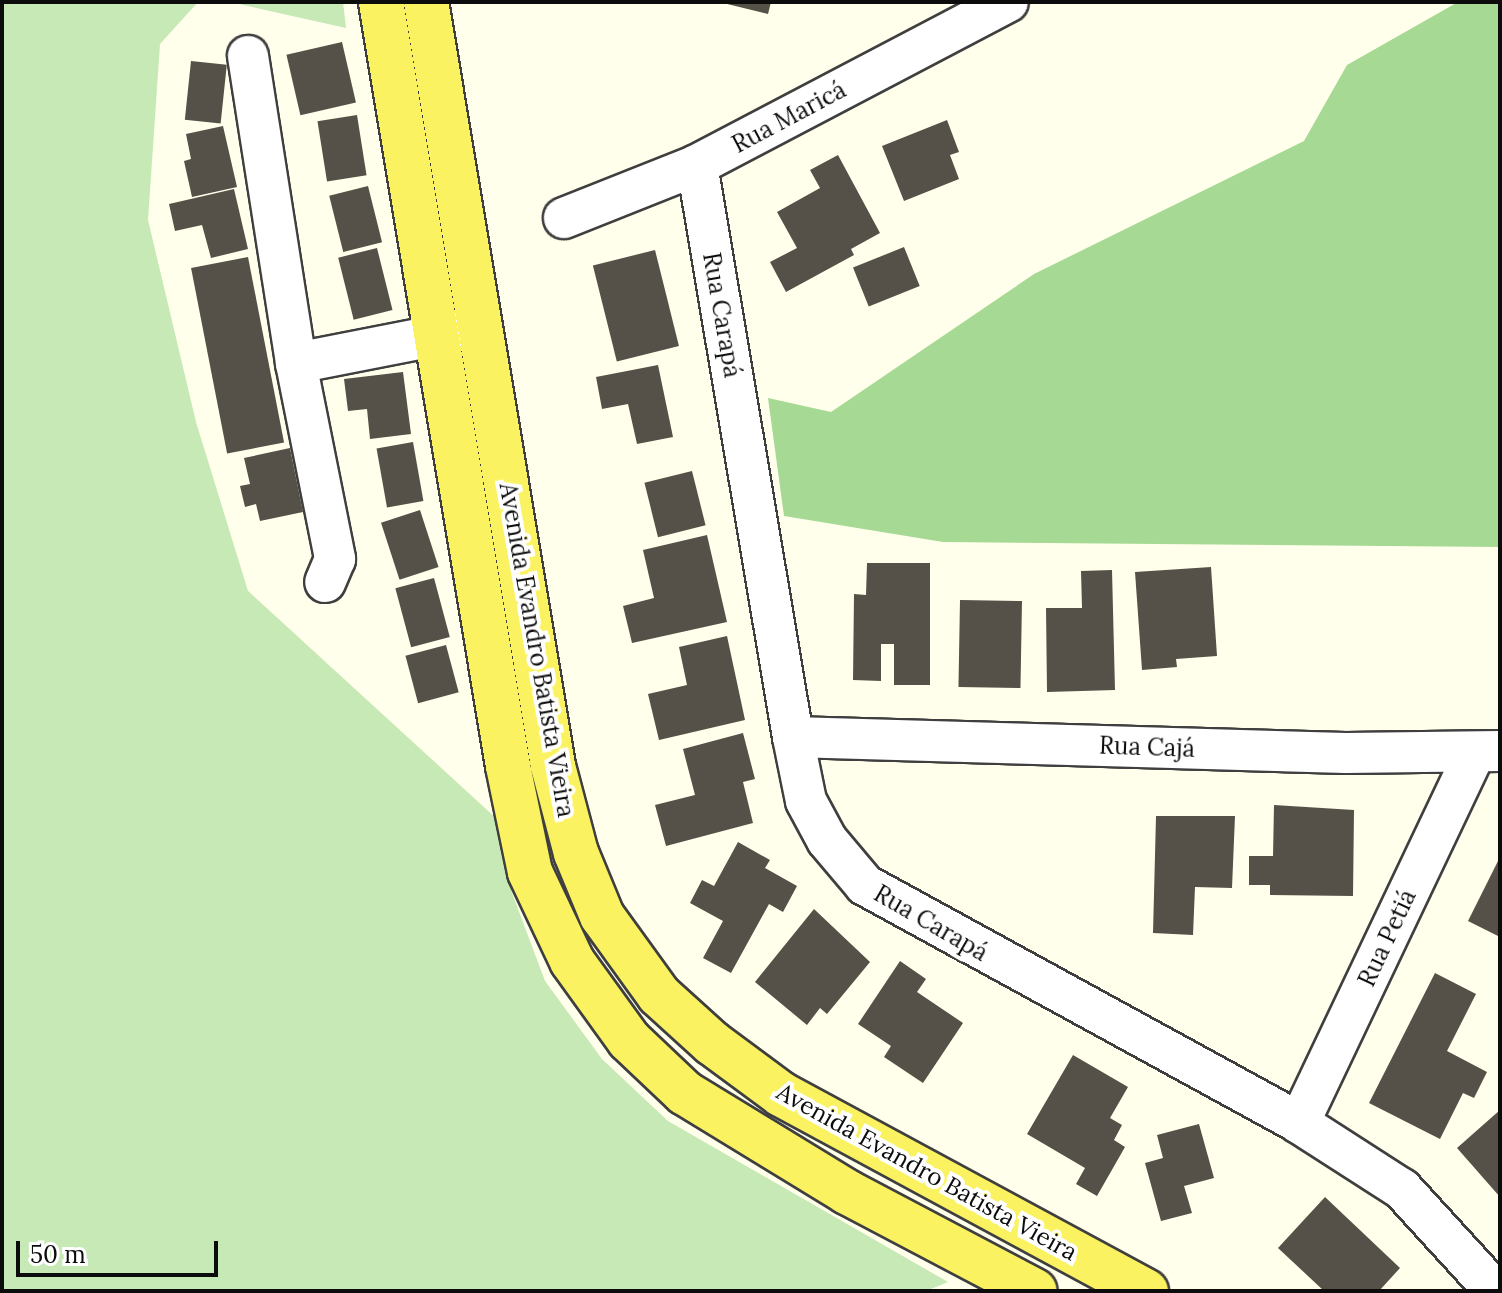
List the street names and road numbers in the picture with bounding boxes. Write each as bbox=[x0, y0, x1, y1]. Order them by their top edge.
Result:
street label: Rua Maricá bbox=[727, 75, 851, 159]
street label: Rua Carapá bbox=[697, 250, 747, 380]
street label: Avenida Evandro Batista Vieira bbox=[493, 481, 581, 819]
street label: Rua Cajá bbox=[1099, 731, 1195, 763]
street label: Rua Carapá bbox=[869, 879, 993, 967]
street label: Rua Petiá bbox=[1352, 885, 1422, 991]
street label: Avenida Evandro Batista Vieira bbox=[772, 1077, 1082, 1267]

